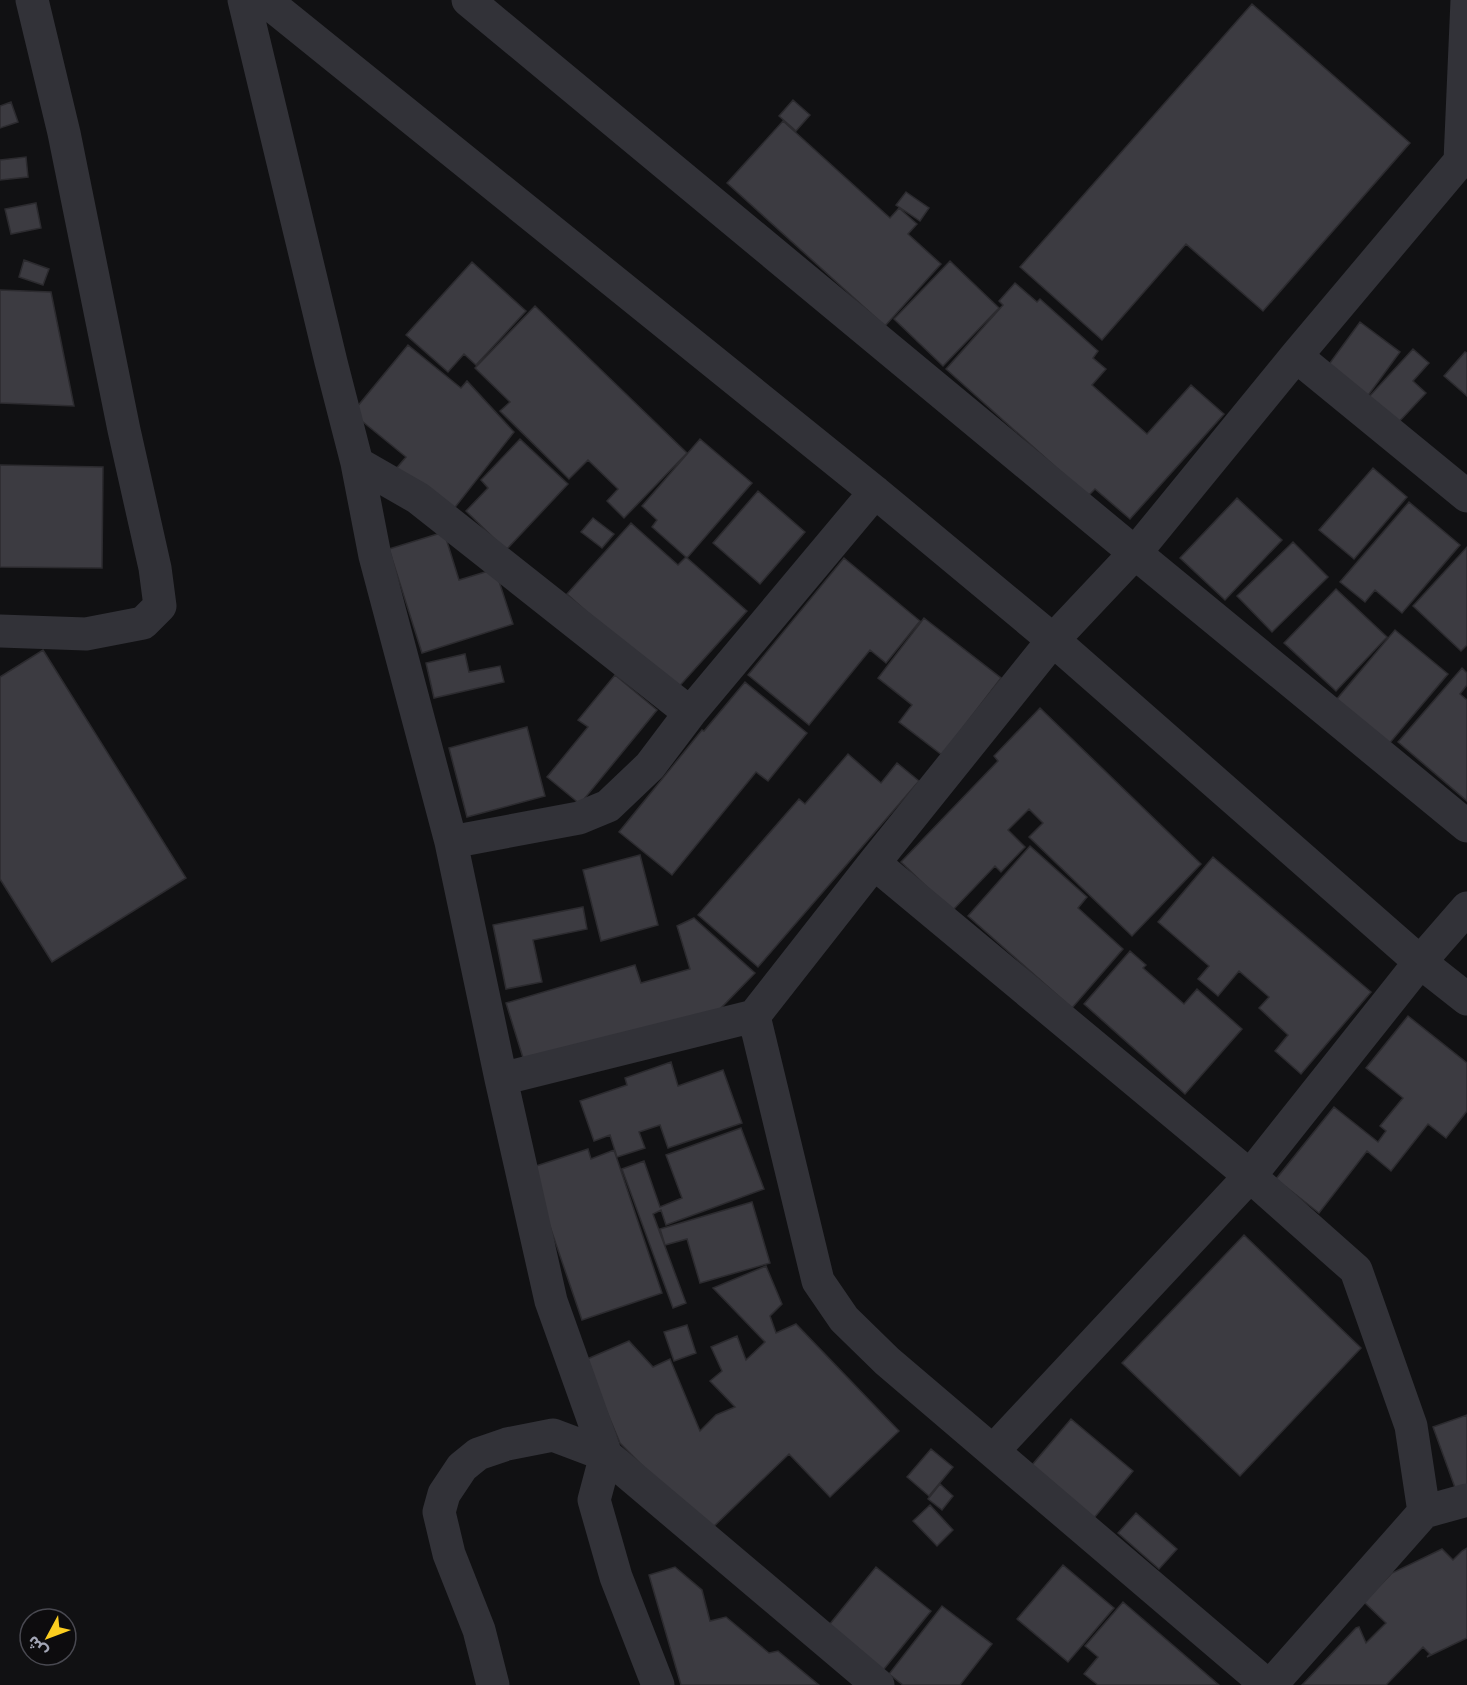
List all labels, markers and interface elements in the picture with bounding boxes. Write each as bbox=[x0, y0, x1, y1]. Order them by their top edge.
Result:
north arrow bbox=[18, 1607, 78, 1667]
text: ش bbox=[23, 1632, 51, 1660]

